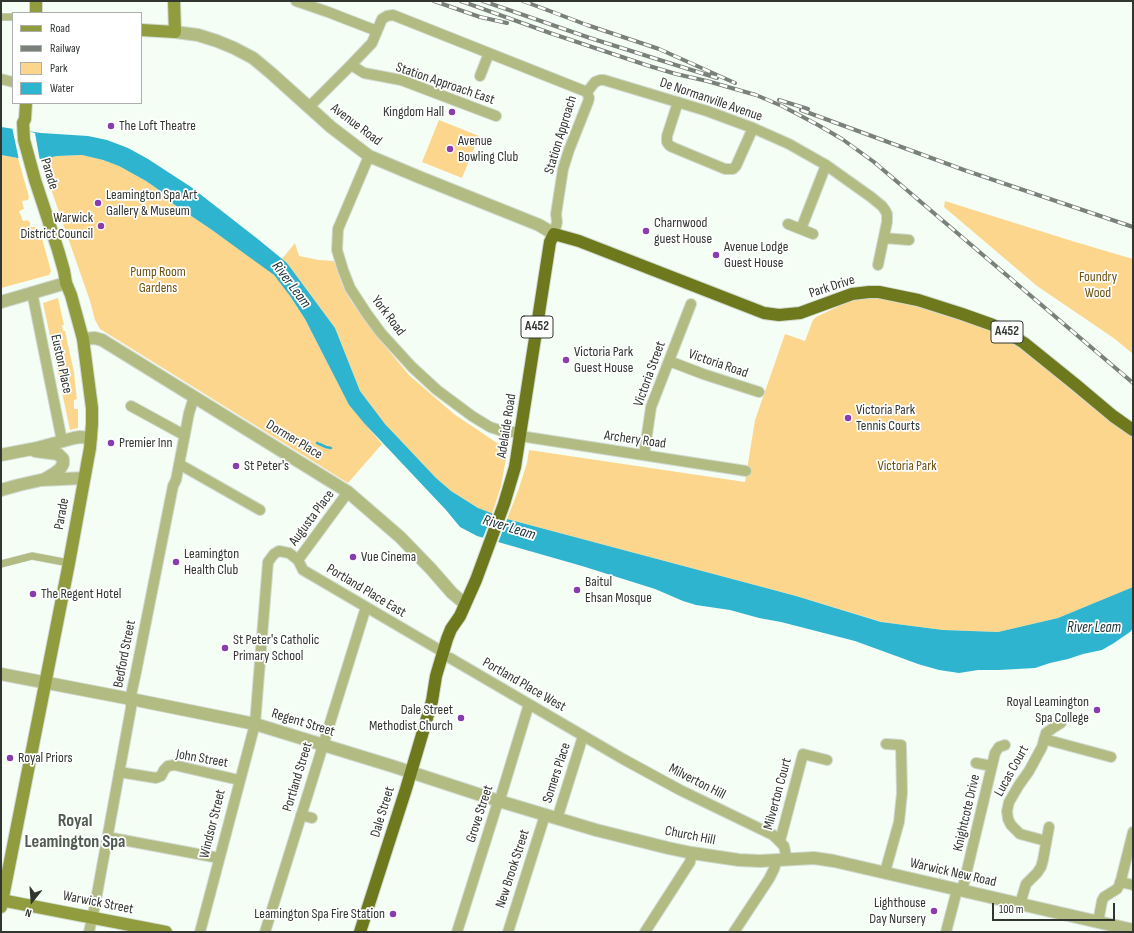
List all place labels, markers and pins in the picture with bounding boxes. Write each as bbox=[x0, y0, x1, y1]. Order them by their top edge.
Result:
place label: Kingdom Hall bbox=[383, 104, 444, 120]
marker: Kingdom Hall bbox=[447, 107, 457, 117]
place label: The Loft Theatre bbox=[119, 118, 196, 134]
marker: The Loft Theatre bbox=[106, 121, 116, 131]
place label: Avenue Bowling Club bbox=[458, 133, 518, 166]
marker: Avenue Bowling Club bbox=[445, 144, 455, 154]
place label: Leamington Spa Art Gallery & Museum bbox=[106, 187, 197, 220]
marker: Leamington Spa Art Gallery & Museum bbox=[93, 198, 103, 208]
place label: Warwick District Council bbox=[20, 210, 93, 242]
place label: Charnwood guest House bbox=[654, 215, 712, 248]
marker: Warwick District Council bbox=[96, 221, 106, 231]
marker: Charnwood guest House bbox=[641, 226, 651, 236]
place label: Avenue Lodge Guest House bbox=[724, 239, 788, 272]
marker: Avenue Lodge Guest House bbox=[711, 250, 721, 260]
place label: Victoria Park Guest House bbox=[574, 344, 633, 376]
marker: Victoria Park Guest House bbox=[561, 355, 571, 365]
place label: Victoria Park Tennis Courts bbox=[856, 402, 920, 434]
marker: Victoria Park Tennis Courts bbox=[843, 413, 853, 423]
place label: Premier Inn bbox=[119, 435, 173, 451]
marker: Premier Inn bbox=[106, 438, 116, 448]
place label: St Peter's bbox=[244, 458, 289, 474]
marker: St Peter's bbox=[231, 461, 241, 471]
place label: Leamington Health Club bbox=[184, 546, 239, 578]
place label: Vue Cinema bbox=[361, 549, 416, 565]
marker: Vue Cinema bbox=[348, 552, 358, 562]
marker: Leamington Health Club bbox=[171, 557, 181, 567]
place label: Baitul Ehsan Mosque bbox=[585, 574, 652, 606]
marker: Baitul Ehsan Mosque bbox=[572, 585, 582, 595]
place label: The Regent Hotel bbox=[41, 586, 121, 602]
marker: The Regent Hotel bbox=[28, 589, 38, 599]
place label: St Peter's Catholic Primary School bbox=[233, 632, 319, 664]
marker: St Peter's Catholic Primary School bbox=[220, 643, 230, 653]
place label: Royal Leamington Spa College bbox=[1006, 694, 1089, 726]
place label: Dale Street Methodist Church bbox=[369, 702, 453, 734]
marker: Royal Leamington Spa College bbox=[1092, 705, 1102, 715]
marker: Dale Street Methodist Church bbox=[456, 713, 466, 723]
place label: Royal Priors bbox=[18, 750, 73, 766]
marker: Royal Priors bbox=[5, 753, 15, 763]
place label: Lighthouse Day Nursery bbox=[869, 895, 926, 928]
place label: Leamington Spa Fire Station bbox=[254, 906, 385, 922]
marker: Lighthouse Day Nursery bbox=[929, 906, 939, 916]
marker: Leamington Spa Fire Station bbox=[388, 909, 398, 919]

